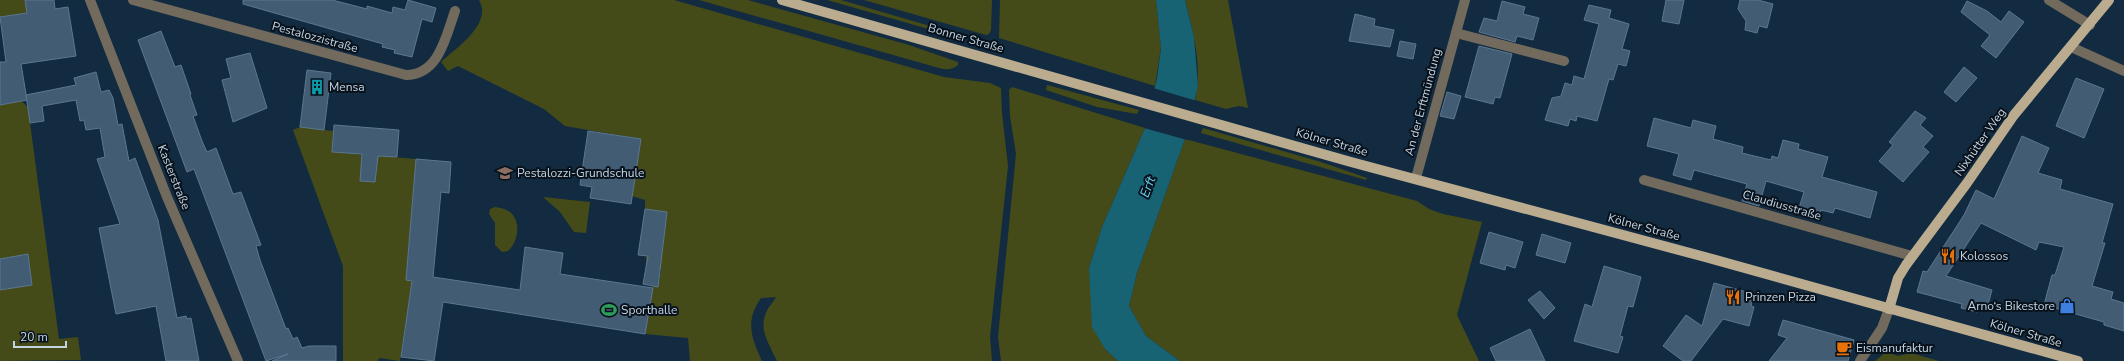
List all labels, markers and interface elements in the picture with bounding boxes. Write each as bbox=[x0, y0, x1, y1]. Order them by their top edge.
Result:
street label: Pestalozzistraße bbox=[270, 18, 360, 56]
street label: Bonner Straße bbox=[926, 20, 1006, 56]
street label: An der Erftmündung bbox=[1401, 47, 1445, 157]
building icon: Mensa bbox=[308, 78, 326, 96]
place label: Mensa bbox=[329, 79, 365, 95]
street label: Nixhütter Weg bbox=[1951, 105, 2009, 179]
street label: Kölner Straße bbox=[1294, 124, 1370, 160]
street label: Kasterstraße bbox=[154, 142, 194, 212]
school or university icon: Pestalozzi-Grundschule bbox=[496, 164, 514, 182]
place label: Pestalozzi-Grundschule bbox=[517, 165, 644, 181]
water label: Erft bbox=[1136, 173, 1160, 200]
street label: Claudiusstraße bbox=[1741, 186, 1823, 224]
street label: Kölner Straße bbox=[1606, 210, 1682, 244]
restaurant icon: Kolossos bbox=[1939, 247, 1957, 265]
place label: Kolossos bbox=[1960, 248, 2008, 264]
restaurant icon: Prinzen Pizza bbox=[1724, 288, 1742, 306]
place label: Prinzen Pizza bbox=[1745, 289, 1816, 305]
shop icon: Arno‘s Bikestore bbox=[2058, 297, 2076, 315]
place label: Arno‘s Bikestore bbox=[1967, 298, 2055, 314]
sports icon: Sporthalle bbox=[600, 301, 618, 319]
place label: Sporthalle bbox=[621, 302, 677, 318]
street label: Kölner Straße bbox=[1988, 315, 2064, 351]
scale bar bbox=[14, 323, 66, 349]
text: 20 m bbox=[20, 329, 48, 345]
cafe icon: Eismanufaktur bbox=[1835, 339, 1853, 357]
place label: Eismanufaktur bbox=[1856, 340, 1934, 356]

